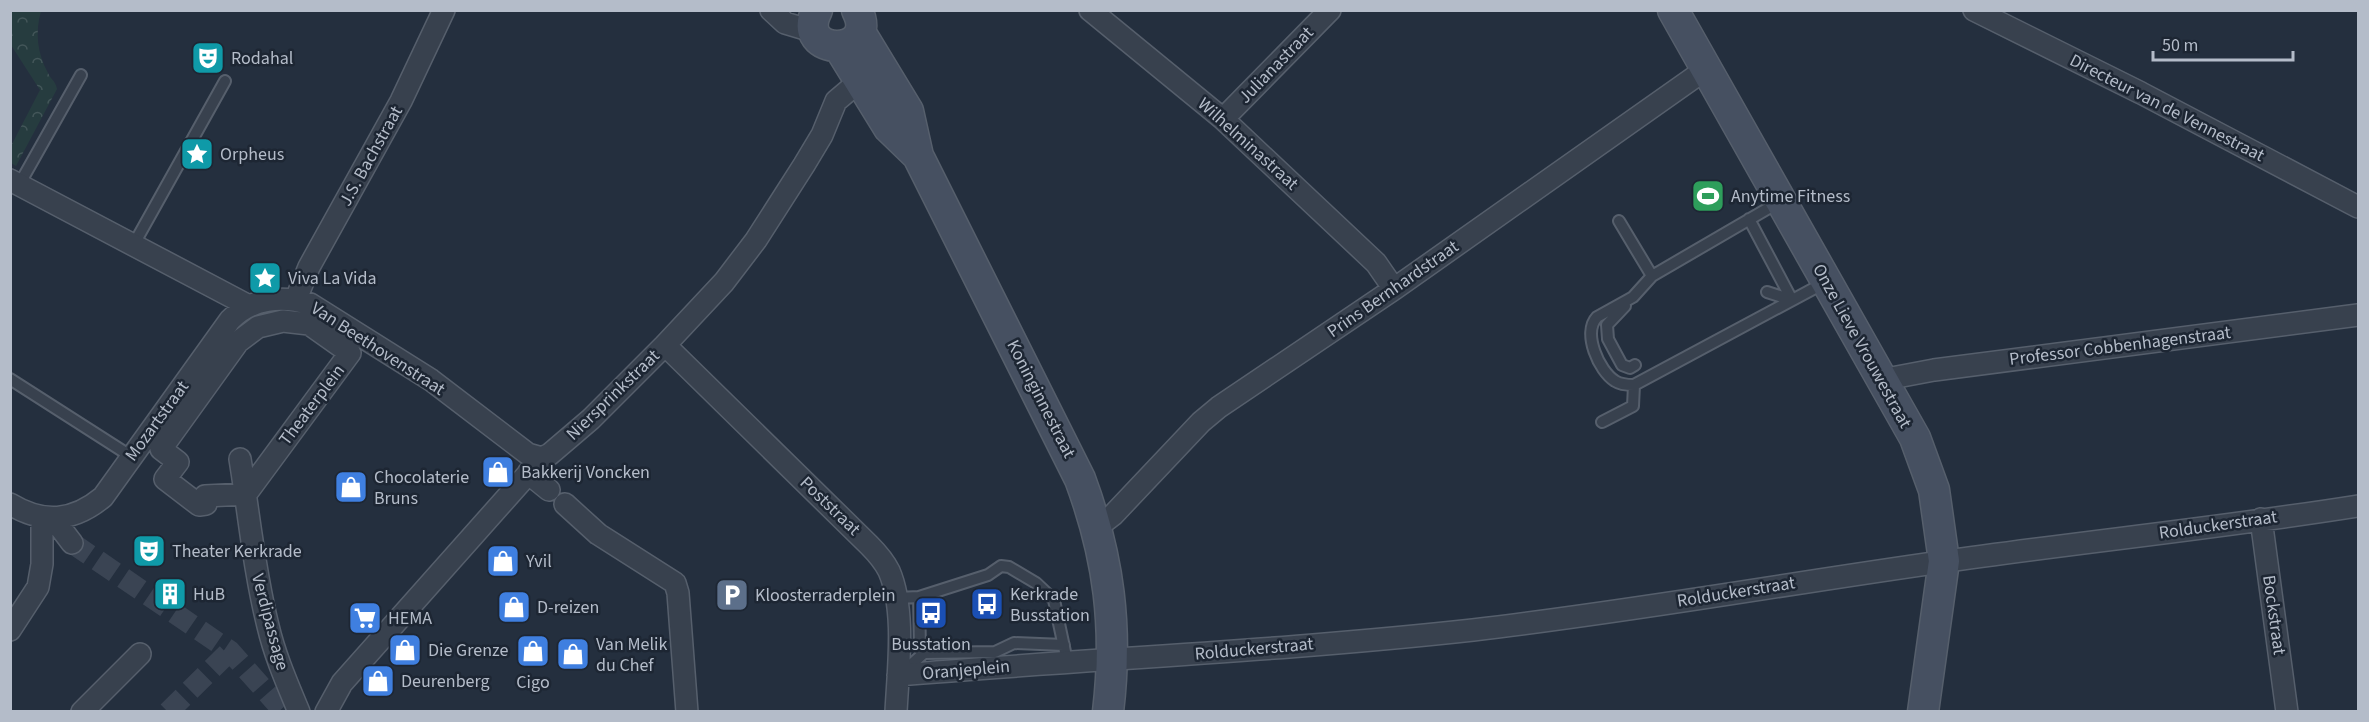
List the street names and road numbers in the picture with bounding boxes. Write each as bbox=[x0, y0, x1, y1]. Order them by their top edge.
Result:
street label: Julianastraat bbox=[1233, 21, 1319, 109]
street label: Directeur van de Vennestraat bbox=[2065, 48, 2269, 168]
street label: Wilhelminastraat bbox=[1192, 92, 1304, 196]
street label: J.S. Bachstraat bbox=[333, 101, 409, 211]
street label: Prins Bernhardstraat bbox=[1322, 234, 1464, 344]
street label: Onze Lieve Vrouwestraat bbox=[1806, 259, 1918, 433]
street label: Van Beethovenstraat bbox=[306, 296, 450, 402]
street label: Professor Cobbenhagenstraat bbox=[2008, 320, 2232, 372]
street label: Koninginnestraat bbox=[1000, 336, 1082, 462]
street label: Niersprinkstraat bbox=[561, 344, 665, 446]
street label: Theaterplein bbox=[273, 359, 351, 451]
street label: Mozartstraat bbox=[119, 376, 195, 466]
street label: Poststraat bbox=[794, 471, 866, 541]
street label: Rolduckerstraat bbox=[2157, 504, 2279, 546]
street label: Rolduckerstraat bbox=[1675, 570, 1797, 614]
street label: Verdipassage bbox=[245, 571, 295, 673]
street label: Bockstraat bbox=[2256, 573, 2292, 657]
street label: Rolduckerstraat bbox=[1194, 631, 1314, 667]
street label: Oranjeplein bbox=[921, 654, 1011, 686]

